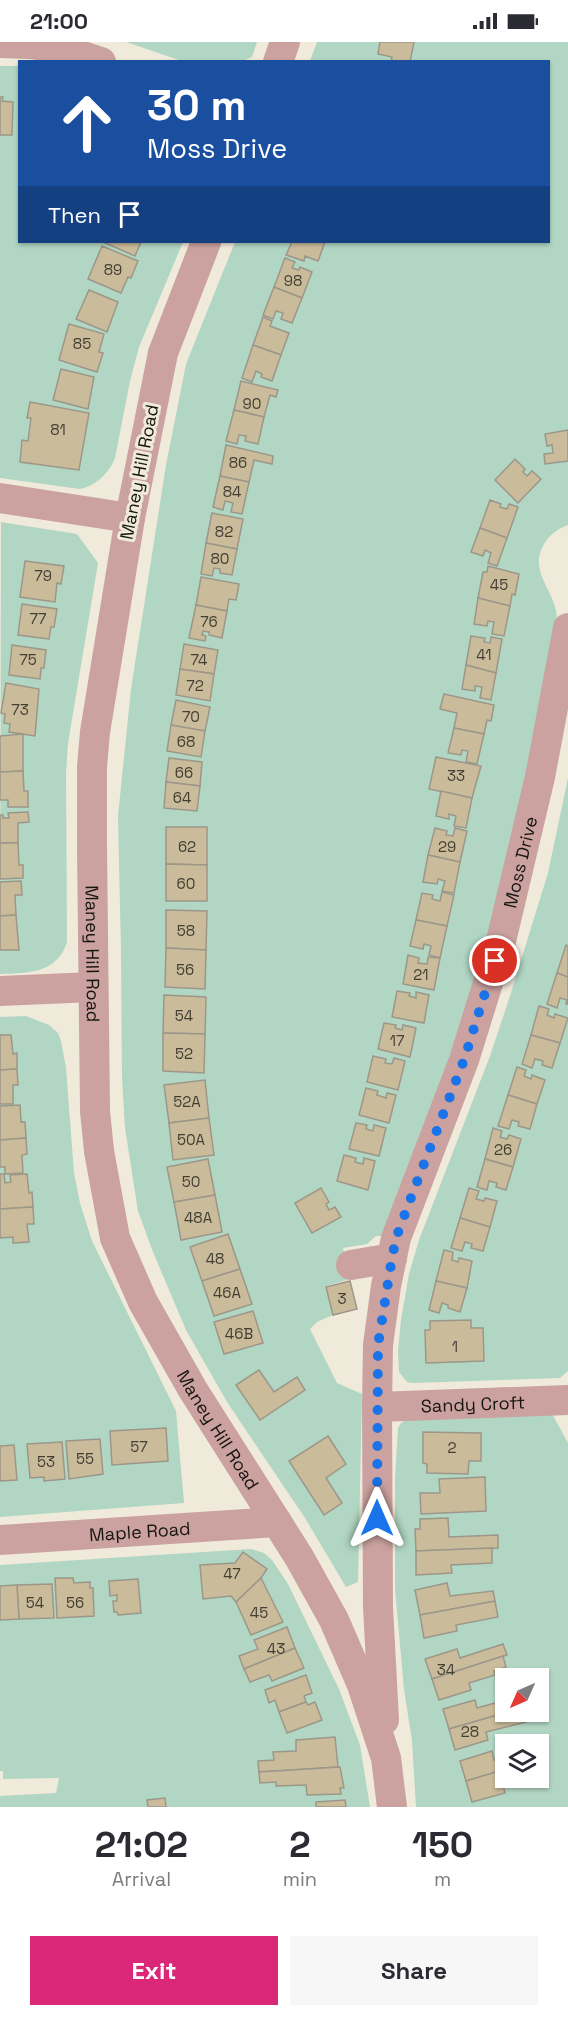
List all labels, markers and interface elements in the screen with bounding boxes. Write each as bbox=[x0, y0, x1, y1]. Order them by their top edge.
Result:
text: 21:00 bbox=[30, 7, 88, 35]
text: 30 m bbox=[147, 79, 246, 132]
icon: ahead bbox=[48, 84, 126, 162]
text: Moss Drive bbox=[147, 131, 287, 166]
icon: arrive bbox=[113, 198, 146, 231]
text: Then bbox=[48, 201, 101, 229]
house number: 89 bbox=[104, 260, 122, 279]
house number: 98 bbox=[284, 271, 302, 290]
house number: 85 bbox=[73, 334, 91, 353]
house number: 90 bbox=[243, 394, 261, 413]
street label: Maney Hill Road bbox=[115, 403, 163, 541]
house number: 81 bbox=[50, 420, 66, 439]
house number: 86 bbox=[229, 453, 247, 472]
house number: 84 bbox=[223, 482, 241, 501]
house number: 82 bbox=[215, 522, 233, 541]
house number: 80 bbox=[211, 549, 229, 568]
house number: 79 bbox=[34, 566, 52, 585]
house number: 45 bbox=[490, 575, 508, 594]
house number: 77 bbox=[30, 609, 46, 628]
house number: 76 bbox=[200, 612, 218, 631]
house number: 41 bbox=[476, 645, 492, 664]
house number: 75 bbox=[19, 650, 37, 669]
house number: 74 bbox=[191, 650, 207, 669]
house number: 72 bbox=[186, 676, 204, 695]
house number: 73 bbox=[11, 700, 29, 719]
house number: 70 bbox=[182, 707, 200, 726]
house number: 68 bbox=[177, 732, 195, 751]
house number: 66 bbox=[175, 763, 193, 782]
house number: 33 bbox=[447, 766, 465, 785]
house number: 64 bbox=[173, 788, 191, 807]
street label: Moss Drive bbox=[498, 814, 542, 910]
house number: 62 bbox=[178, 837, 196, 856]
house number: 29 bbox=[438, 837, 456, 856]
house number: 60 bbox=[177, 874, 195, 893]
street label: Maney Hill Road bbox=[81, 885, 105, 1022]
house number: 58 bbox=[177, 921, 195, 940]
pin bbox=[469, 935, 520, 986]
icon: arrive bbox=[478, 944, 511, 977]
house number: 56 bbox=[176, 960, 194, 979]
house number: 21 bbox=[413, 965, 429, 984]
house number: 54 bbox=[175, 1006, 193, 1025]
house number: 17 bbox=[390, 1031, 404, 1050]
house number: 52 bbox=[175, 1044, 193, 1063]
house number: 52A bbox=[173, 1092, 201, 1111]
house number: 50A bbox=[177, 1130, 206, 1149]
house number: 26 bbox=[494, 1140, 512, 1159]
house number: 50 bbox=[182, 1172, 200, 1191]
house number: 48A bbox=[184, 1208, 213, 1227]
house number: 48 bbox=[206, 1249, 224, 1268]
house number: 46A bbox=[213, 1283, 242, 1302]
house number: 3 bbox=[337, 1289, 347, 1308]
house number: 46B bbox=[225, 1324, 253, 1343]
house number: 1 bbox=[452, 1337, 458, 1356]
street label: Maney Hill Road bbox=[172, 1366, 265, 1494]
street label: Sandy Croft bbox=[420, 1390, 526, 1417]
house number: 57 bbox=[130, 1437, 148, 1456]
house number: 2 bbox=[447, 1438, 457, 1457]
house number: 55 bbox=[76, 1449, 94, 1468]
house number: 53 bbox=[37, 1452, 55, 1471]
position arrow bbox=[345, 1486, 409, 1550]
street label: Maple Road bbox=[88, 1516, 191, 1546]
house number: 47 bbox=[223, 1564, 241, 1583]
house number: 54 bbox=[26, 1593, 44, 1612]
house number: 56 bbox=[66, 1593, 84, 1612]
house number: 45 bbox=[250, 1603, 268, 1622]
house number: 43 bbox=[267, 1639, 285, 1658]
house number: 34 bbox=[437, 1660, 455, 1679]
north arrow bbox=[495, 1668, 549, 1722]
map controls bbox=[495, 1668, 549, 1788]
house number: 28 bbox=[461, 1722, 479, 1741]
button: layers bbox=[495, 1734, 549, 1788]
text: 21:02 bbox=[95, 1822, 188, 1868]
text: 2 bbox=[289, 1822, 311, 1868]
text: 150 bbox=[412, 1822, 473, 1868]
text: Arrival bbox=[112, 1866, 171, 1892]
text: min bbox=[283, 1866, 317, 1892]
text: m bbox=[434, 1866, 451, 1892]
button: Exit bbox=[30, 1936, 278, 2005]
button: Share bbox=[290, 1936, 538, 2005]

